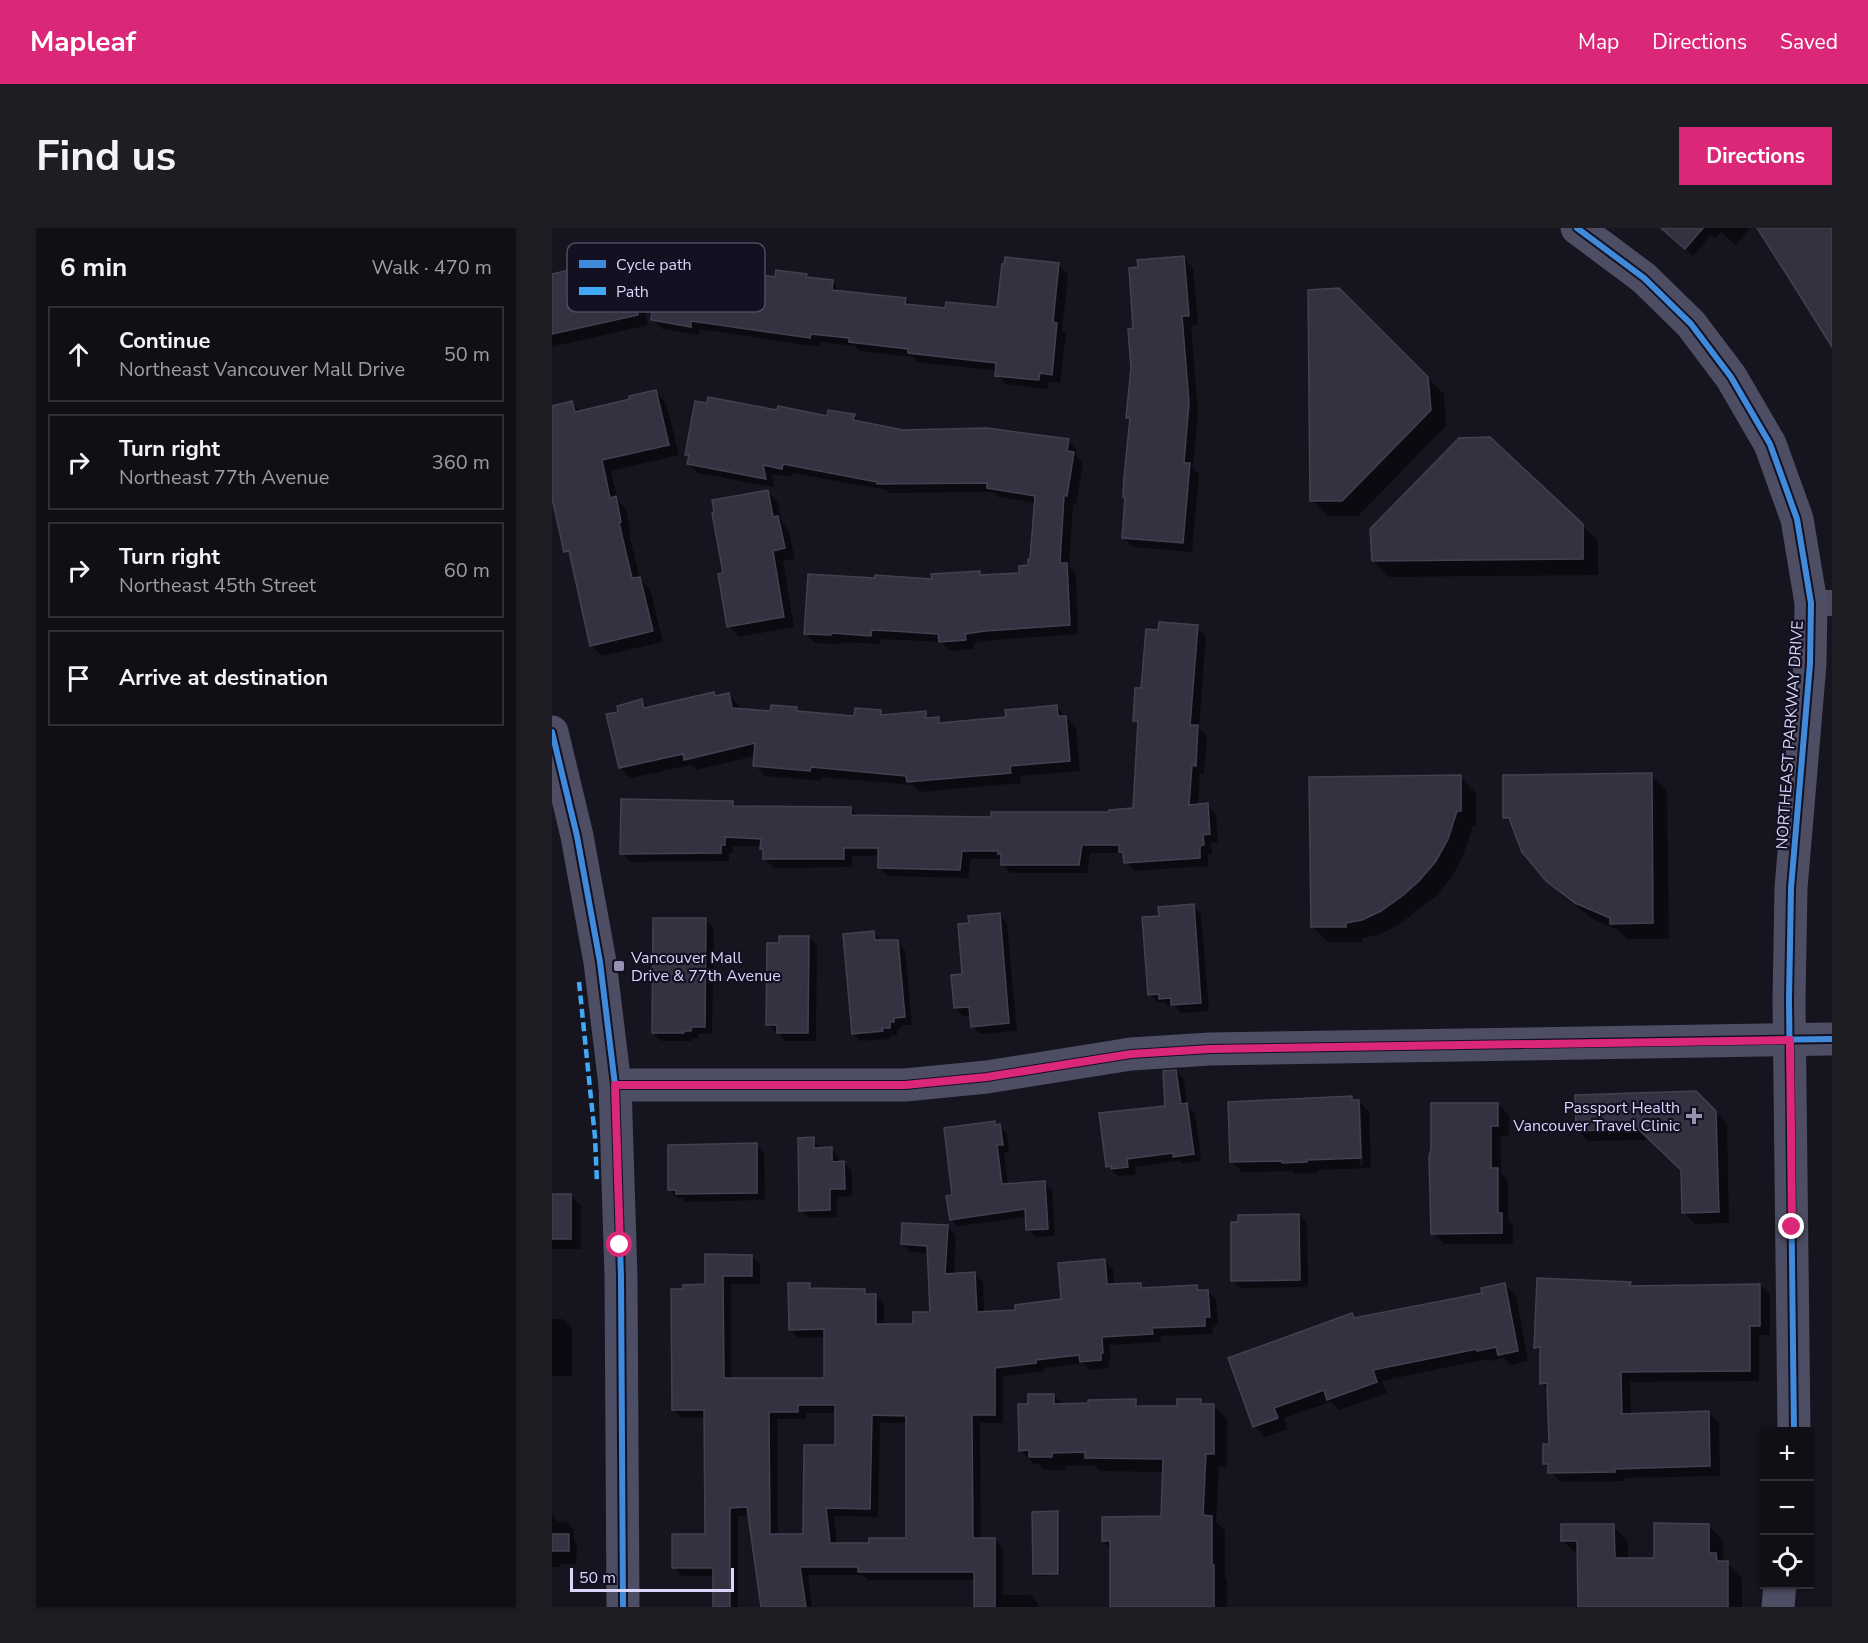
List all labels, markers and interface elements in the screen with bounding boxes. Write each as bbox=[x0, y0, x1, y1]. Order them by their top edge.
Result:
text: Mapleaf bbox=[30, 23, 136, 61]
text: Map bbox=[1578, 28, 1619, 56]
text: Directions bbox=[1652, 28, 1747, 56]
text: Saved bbox=[1780, 28, 1838, 56]
button: Directions bbox=[1679, 127, 1832, 185]
text: Find us bbox=[36, 128, 176, 185]
legend bbox=[567, 243, 765, 312]
text: 6 min bbox=[60, 250, 127, 285]
text: Walk · 470 m bbox=[372, 254, 492, 281]
text: Cycle path bbox=[616, 254, 692, 276]
text: Path bbox=[616, 281, 649, 303]
text: Continue bbox=[119, 326, 210, 356]
icon: ahead bbox=[62, 338, 95, 371]
text: 50 m bbox=[444, 341, 490, 368]
text: Northeast Vancouver Mall Drive bbox=[119, 356, 405, 383]
text: Turn right bbox=[119, 434, 220, 464]
icon: right bbox=[62, 446, 95, 479]
text: 360 m bbox=[432, 449, 490, 476]
text: Northeast 77th Avenue bbox=[119, 464, 329, 491]
text: Turn right bbox=[119, 542, 220, 572]
icon: right bbox=[62, 554, 95, 587]
text: 60 m bbox=[444, 557, 490, 584]
text: Northeast 45th Street bbox=[119, 572, 316, 599]
street label: NORTHEAST PARKWAY DRIVE bbox=[1771, 620, 1809, 850]
icon: arrive bbox=[62, 662, 95, 695]
text: Arrive at destination bbox=[119, 663, 328, 693]
place label: Vancouver Mall Drive & 77th Avenue bbox=[630, 947, 781, 987]
marker: Vancouver Mall Drive & 77th Avenue bbox=[612, 959, 626, 973]
place label: Passport Health Vancouver Travel Clinic bbox=[1512, 1097, 1681, 1137]
marker: Passport Health Vancouver Travel Clinic bbox=[1685, 1107, 1703, 1125]
route end bbox=[1778, 1213, 1804, 1239]
route start bbox=[606, 1231, 632, 1257]
map controls bbox=[1760, 1427, 1814, 1589]
button: + bbox=[1760, 1427, 1814, 1481]
button: − bbox=[1760, 1481, 1814, 1535]
button: locate bbox=[1760, 1535, 1814, 1589]
scale bar bbox=[570, 1565, 734, 1592]
text: 50 m bbox=[579, 1567, 616, 1589]

